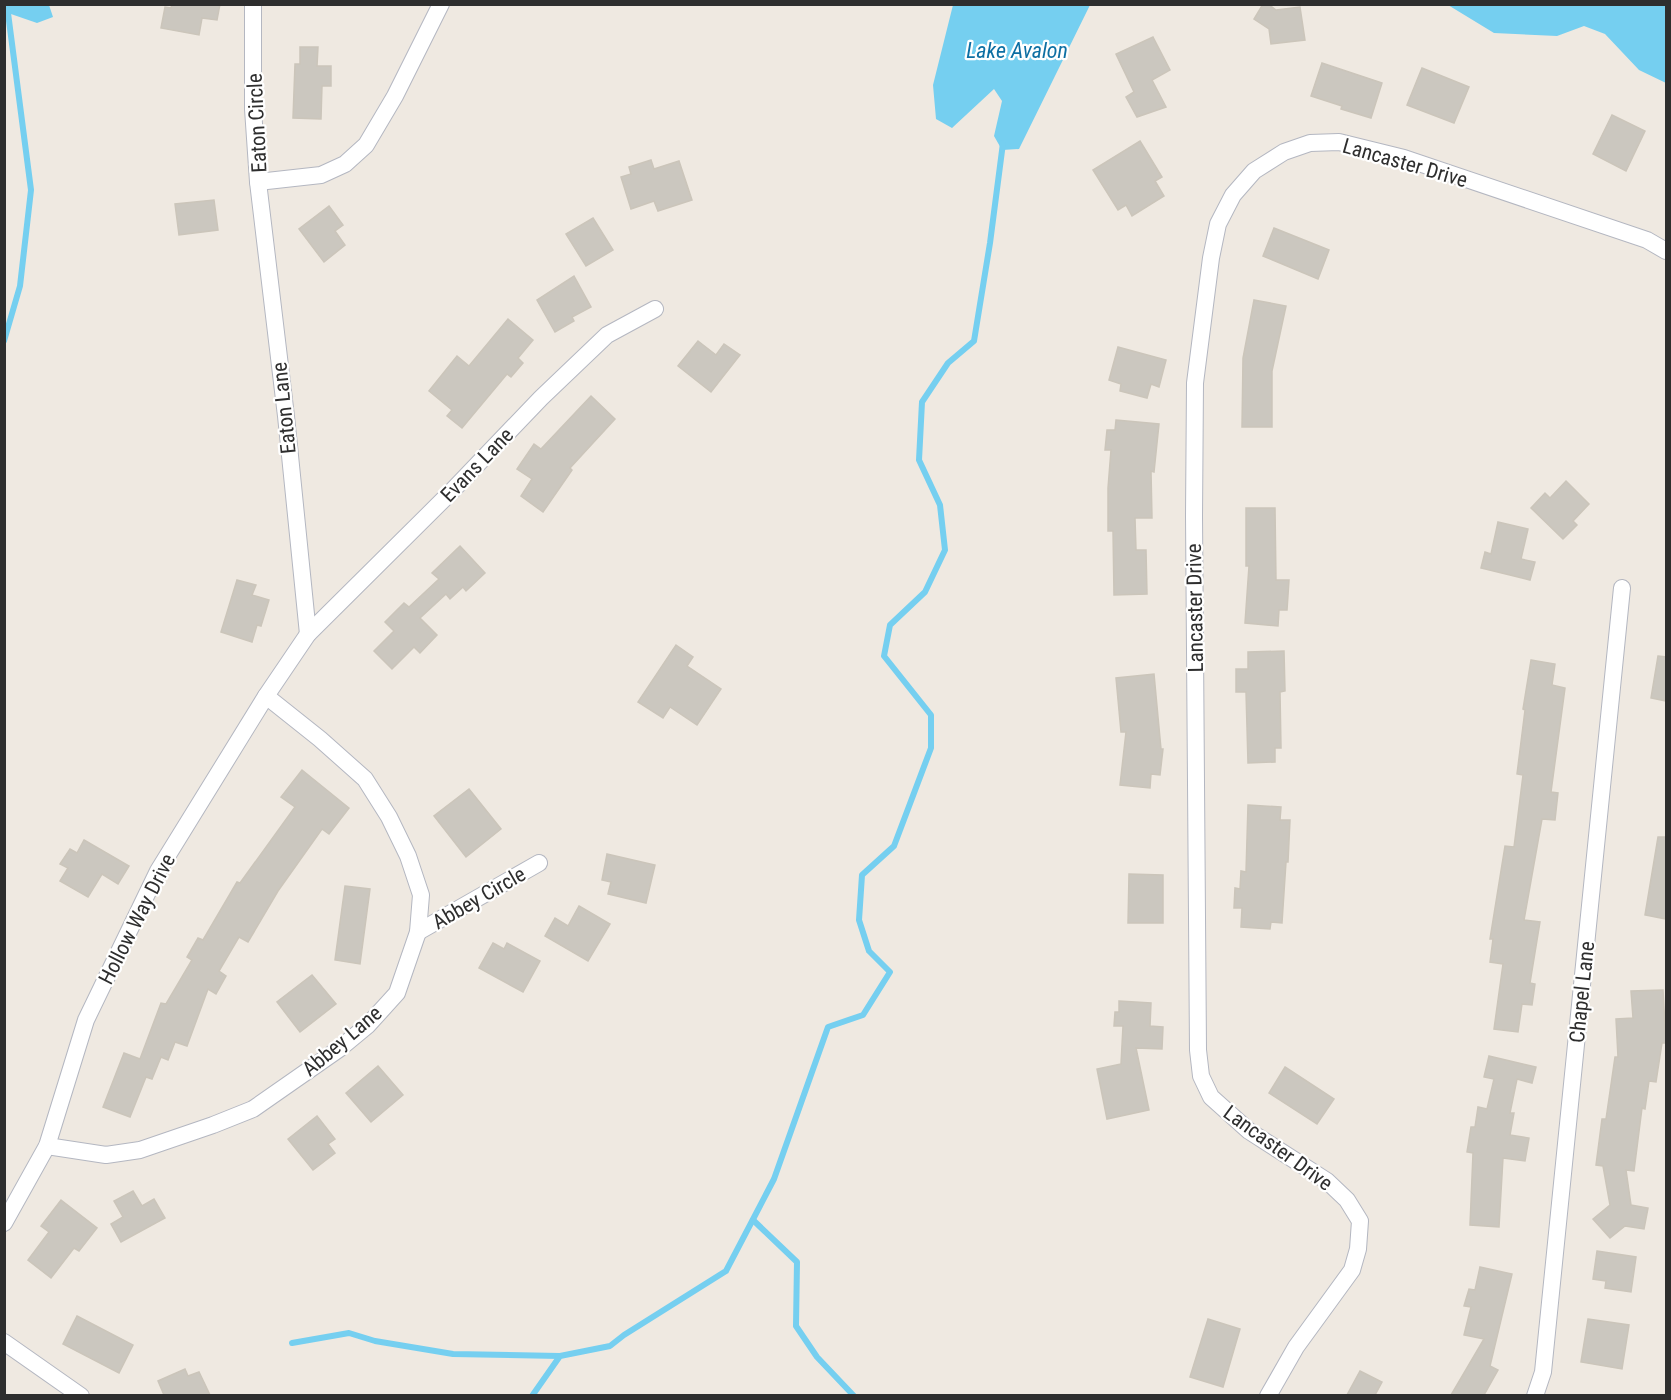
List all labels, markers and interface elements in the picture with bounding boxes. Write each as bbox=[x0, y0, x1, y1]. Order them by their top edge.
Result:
water label: Lake Avalon bbox=[966, 38, 1068, 63]
street label: Eaton Circle bbox=[242, 73, 272, 173]
street label: Lancaster Drive bbox=[1340, 134, 1470, 192]
street label: Eaton Lane bbox=[267, 361, 301, 455]
street label: Evans Lane bbox=[436, 423, 518, 507]
street label: Lancaster Drive bbox=[1182, 543, 1208, 673]
street label: Hollow Way Drive bbox=[94, 850, 180, 988]
street label: Abbey Circle bbox=[428, 862, 530, 934]
street label: Chapel Lane bbox=[1565, 940, 1599, 1044]
street label: Abbey Lane bbox=[297, 1001, 387, 1081]
street label: Lancaster Drive bbox=[1219, 1100, 1337, 1196]

